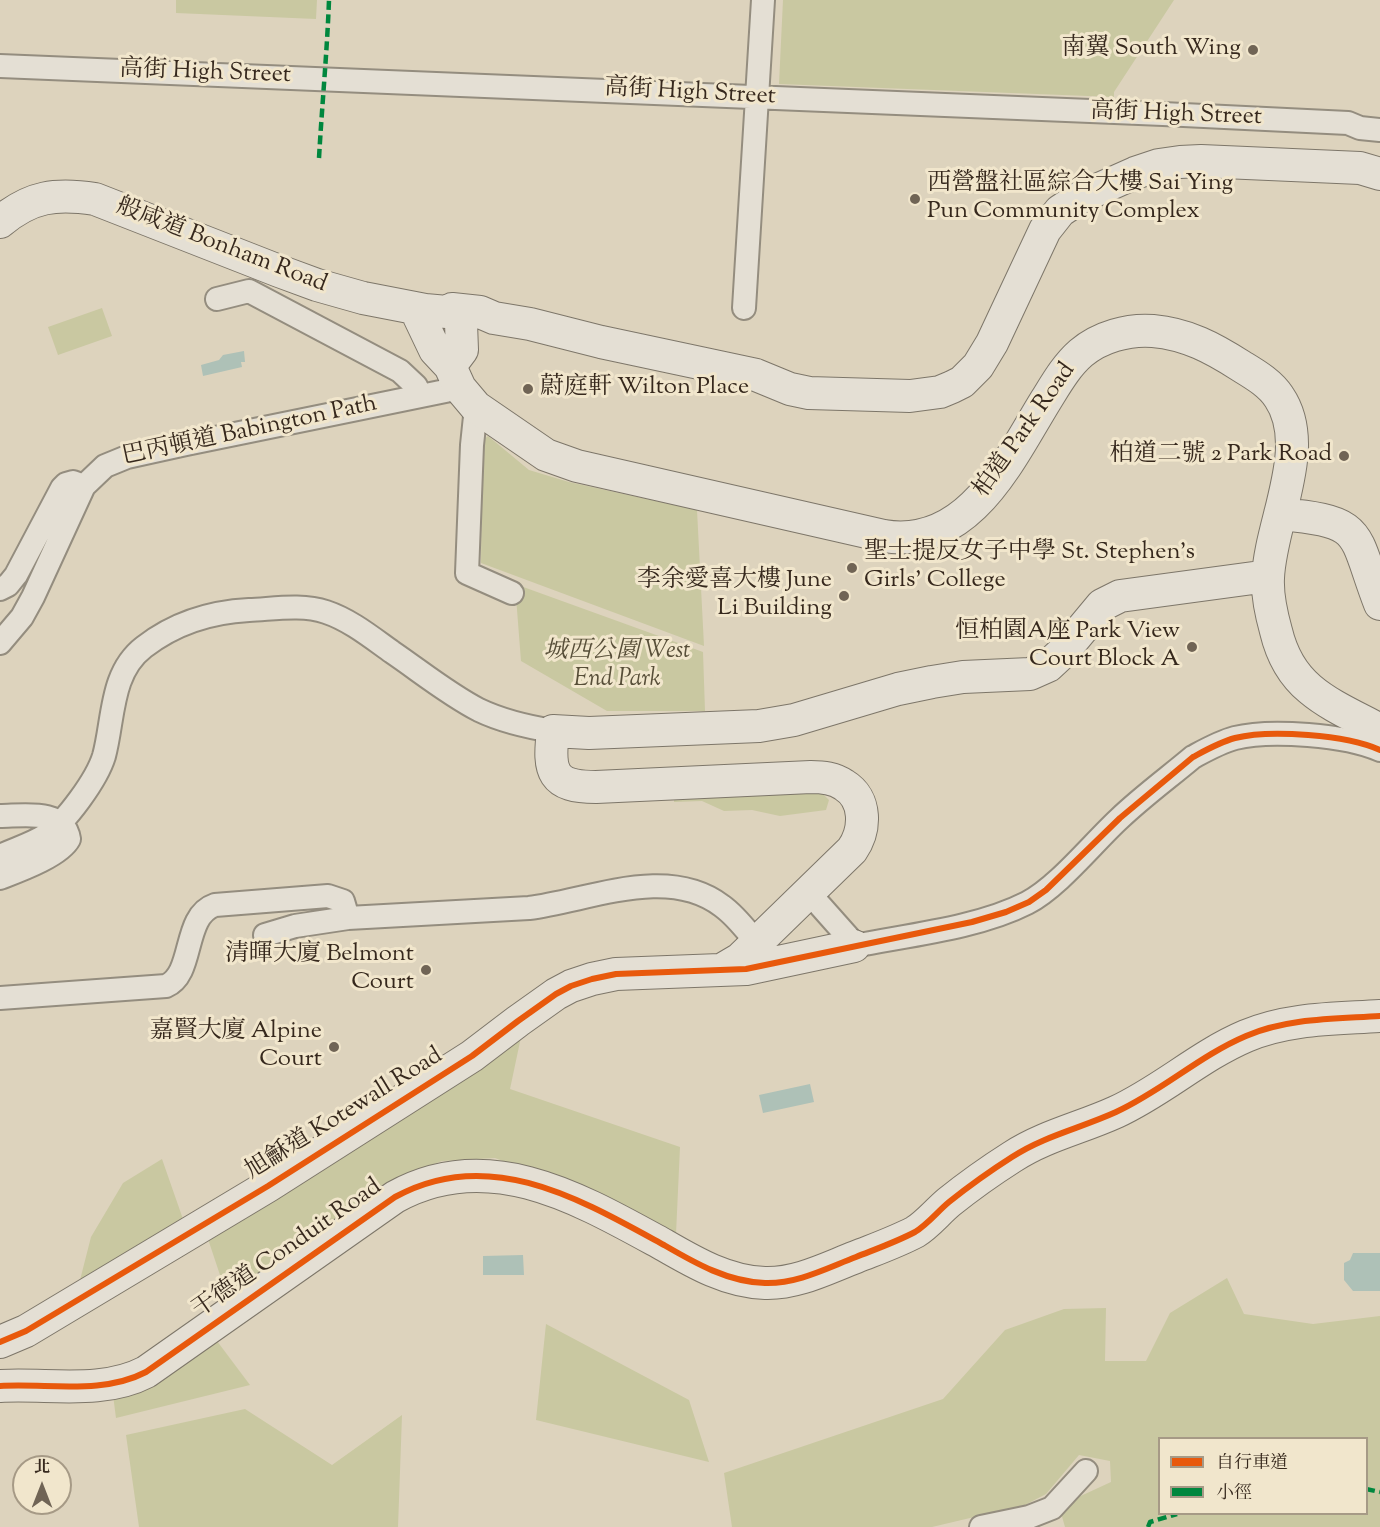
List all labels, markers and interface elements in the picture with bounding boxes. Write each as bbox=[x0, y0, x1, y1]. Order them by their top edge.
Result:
place label: 南翼 South Wing bbox=[1062, 36, 1241, 64]
marker: 南翼 South Wing bbox=[1246, 43, 1260, 57]
street label: 高街 High Street bbox=[119, 57, 291, 91]
street label: 高街 High Street bbox=[604, 75, 776, 113]
street label: 高街 High Street bbox=[1090, 99, 1262, 133]
place label: 西營盤社區綜合大樓 Sai Ying Pun Community Complex bbox=[927, 171, 1233, 227]
marker: 西營盤社區綜合大樓 Sai Ying Pun Community Complex bbox=[908, 192, 922, 206]
street label: 般咸道 Bonham Road bbox=[111, 193, 331, 301]
street label: 柏道 Park Road bbox=[969, 358, 1083, 504]
place label: 蔚庭軒 Wilton Place bbox=[540, 375, 749, 403]
marker: 蔚庭軒 Wilton Place bbox=[521, 382, 535, 396]
street label: 巴丙頓道 Babington Path bbox=[120, 391, 380, 473]
place label: 柏道二號 2 Park Road bbox=[1110, 442, 1332, 470]
marker: 柏道二號 2 Park Road bbox=[1337, 449, 1351, 463]
place label: 聖士提反女子中學 St. Stephen's Girls' College bbox=[864, 540, 1195, 596]
marker: 聖士提反女子中學 St. Stephen's Girls' College bbox=[845, 561, 859, 575]
place label: 李余愛喜大樓 June Li Building bbox=[637, 568, 832, 624]
marker: 李余愛喜大樓 June Li Building bbox=[837, 589, 851, 603]
place label: 恒柏園A座 Park View Court Block A bbox=[955, 619, 1180, 675]
park label: 城西公園 West End Park bbox=[543, 639, 691, 695]
marker: 恒柏園A座 Park View Court Block A bbox=[1185, 640, 1199, 654]
place label: 清暉大廈 Belmont Court bbox=[225, 942, 414, 998]
marker: 清暉大廈 Belmont Court bbox=[419, 963, 433, 977]
place label: 嘉賢大廈 Alpine Court bbox=[150, 1019, 322, 1075]
marker: 嘉賢大廈 Alpine Court bbox=[327, 1040, 341, 1054]
street label: 旭龢道 Kotewall Road bbox=[241, 1043, 449, 1187]
street label: 干德道 Conduit Road bbox=[188, 1174, 388, 1326]
legend bbox=[1158, 1437, 1368, 1515]
text: 自行車道 bbox=[1216, 1451, 1288, 1477]
north arrow bbox=[12, 1455, 72, 1515]
text: 北 bbox=[34, 1457, 50, 1480]
text: 小徑 bbox=[1216, 1481, 1252, 1507]

